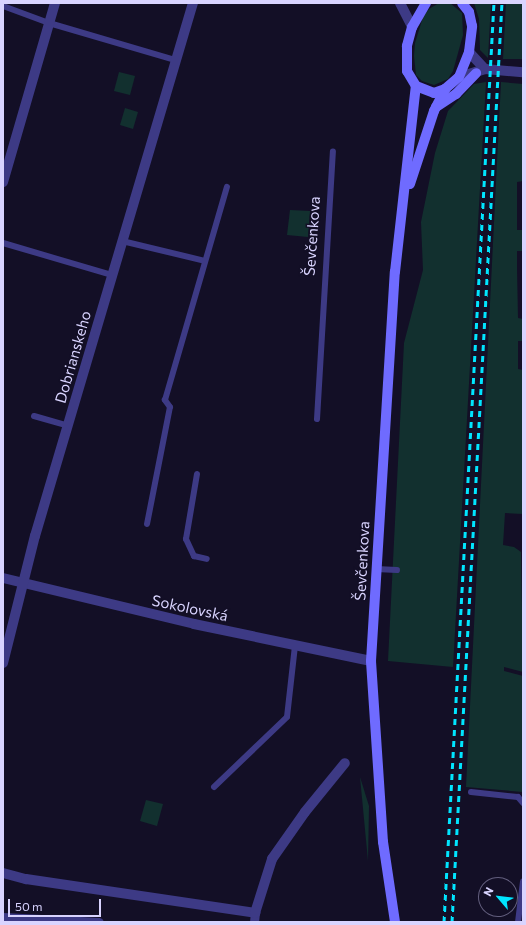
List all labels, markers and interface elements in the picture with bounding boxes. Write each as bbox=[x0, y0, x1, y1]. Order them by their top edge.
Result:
street label: Ševčenkova bbox=[300, 196, 324, 276]
street label: Dobrianskeho bbox=[51, 309, 95, 405]
street label: Ševčenkova bbox=[351, 521, 373, 601]
street label: Sokolovská bbox=[150, 591, 230, 625]
north arrow bbox=[478, 877, 518, 917]
text: N bbox=[480, 885, 496, 898]
scale bar bbox=[10, 891, 103, 917]
text: 50 m bbox=[15, 899, 43, 913]

